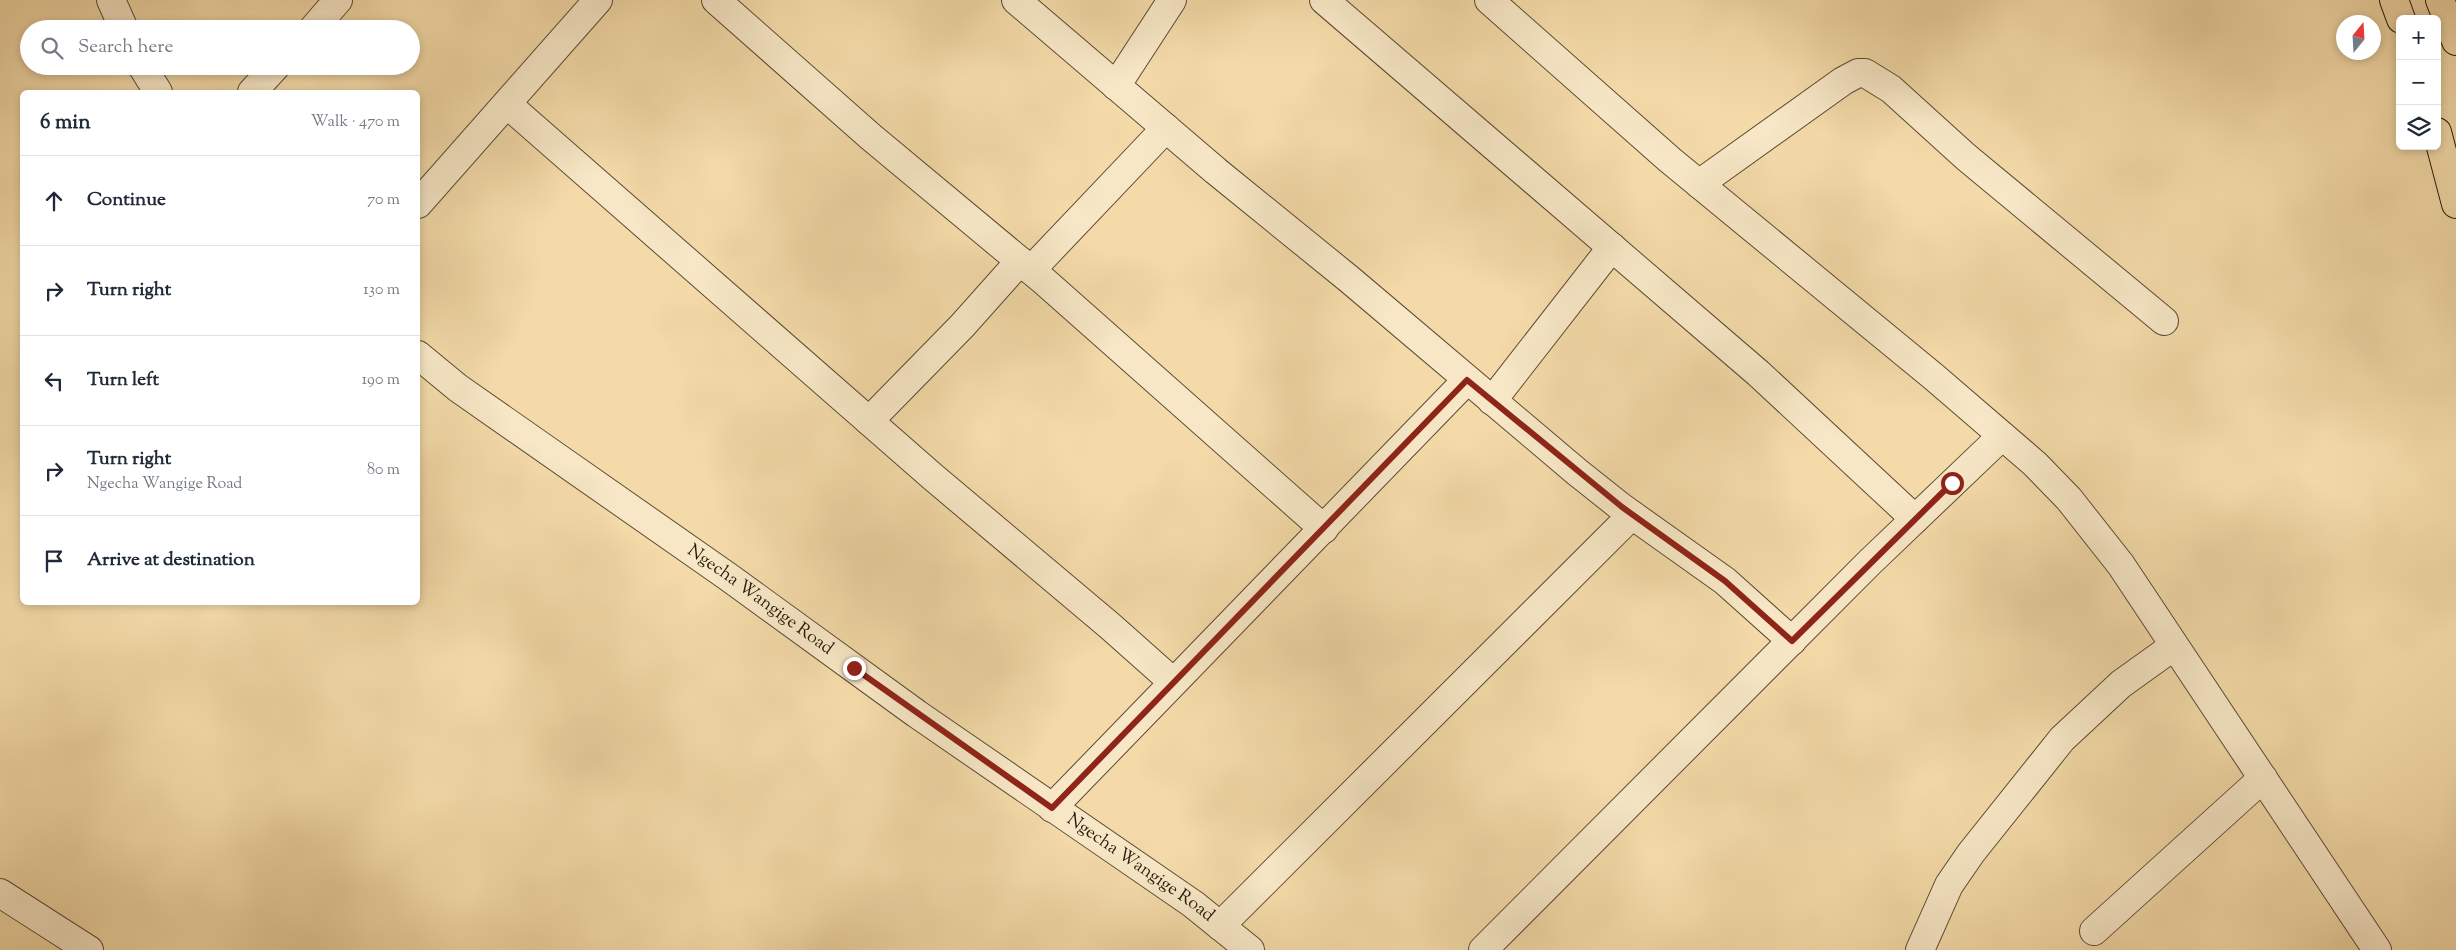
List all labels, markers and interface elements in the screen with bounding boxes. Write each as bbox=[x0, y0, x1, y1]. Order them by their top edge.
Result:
north arrow bbox=[2336, 15, 2381, 60]
map controls bbox=[2396, 15, 2441, 150]
button: + bbox=[2396, 15, 2441, 60]
search box bbox=[20, 20, 420, 75]
icon: search bbox=[38, 34, 66, 62]
text: Search here bbox=[78, 34, 173, 61]
button: − bbox=[2396, 60, 2441, 105]
button: layers bbox=[2396, 105, 2441, 150]
text: 6 min bbox=[40, 108, 91, 138]
text: Walk · 470 m bbox=[311, 111, 400, 134]
icon: ahead bbox=[40, 187, 68, 215]
text: Continue bbox=[87, 187, 166, 214]
text: 70 m bbox=[367, 189, 400, 212]
icon: right bbox=[40, 277, 68, 305]
text: Turn right bbox=[87, 277, 171, 304]
text: 130 m bbox=[363, 279, 400, 302]
icon: left bbox=[40, 367, 68, 395]
text: Turn left bbox=[87, 367, 159, 394]
text: 190 m bbox=[362, 369, 400, 392]
text: Turn right bbox=[87, 446, 171, 473]
icon: right bbox=[40, 457, 68, 485]
text: 80 m bbox=[367, 459, 400, 482]
route start bbox=[1941, 472, 1964, 495]
text: Ngecha Wangige Road bbox=[87, 473, 242, 496]
street label: Ngecha Wangige Road bbox=[681, 539, 839, 662]
icon: arrive bbox=[40, 547, 68, 575]
text: Arrive at destination bbox=[87, 547, 255, 574]
route end bbox=[843, 657, 866, 680]
street label: Ngecha Wangige Road bbox=[1061, 807, 1219, 929]

